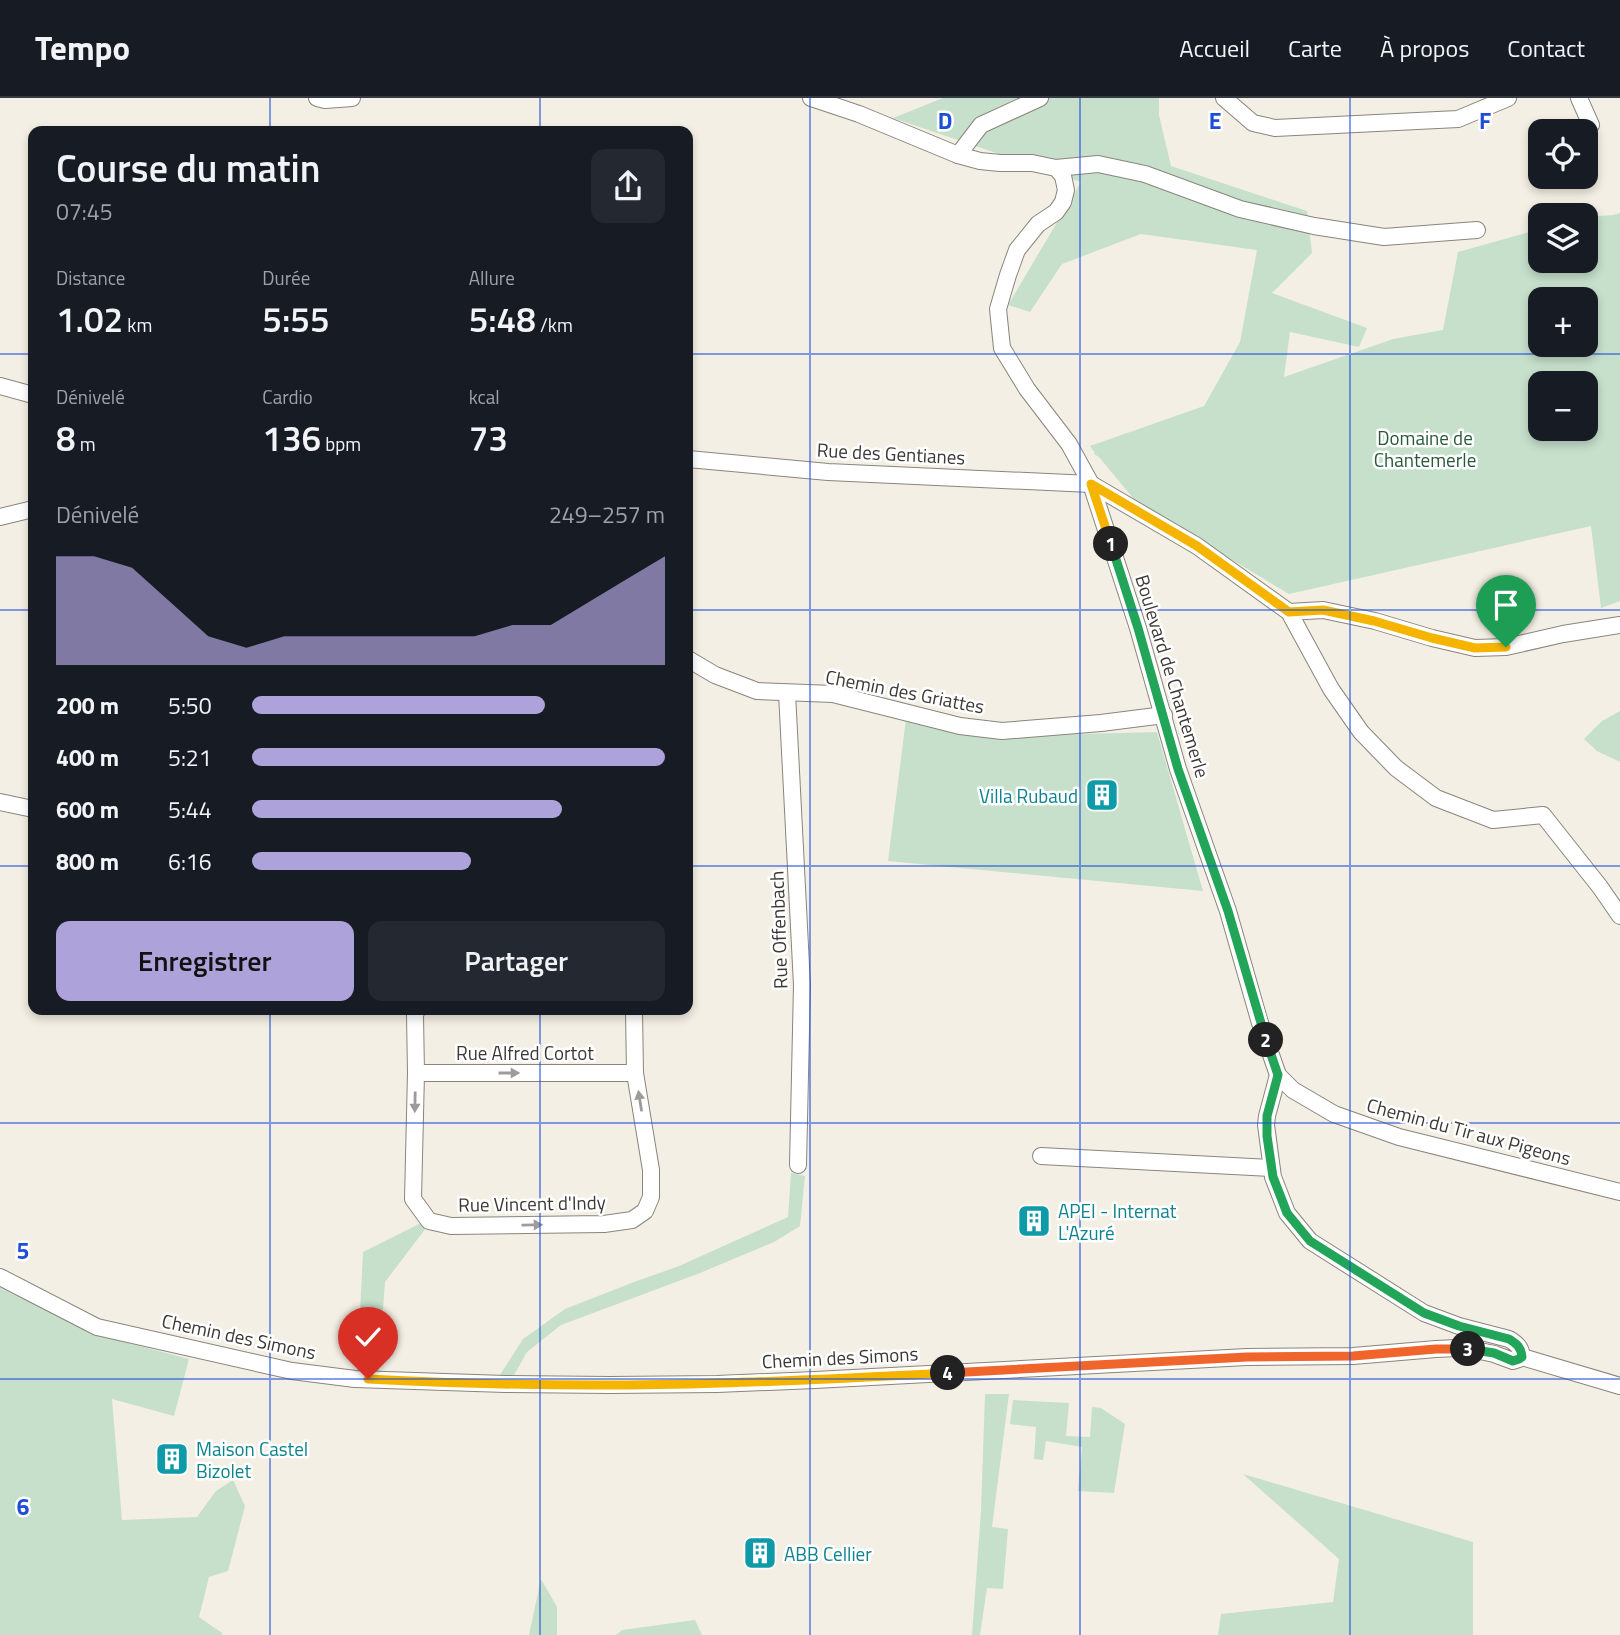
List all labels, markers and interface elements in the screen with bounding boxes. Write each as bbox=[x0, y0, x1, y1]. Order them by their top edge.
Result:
text: Tempo bbox=[35, 23, 130, 73]
text: Accueil bbox=[1179, 30, 1250, 66]
text: Carte bbox=[1288, 30, 1342, 66]
text: À propos bbox=[1380, 30, 1469, 66]
text: Contact bbox=[1507, 30, 1585, 66]
text: D bbox=[938, 103, 952, 138]
text: E bbox=[1209, 103, 1221, 138]
text: F bbox=[1479, 103, 1491, 138]
map controls bbox=[1528, 119, 1598, 441]
button: locate bbox=[1528, 119, 1598, 189]
text: Course du matin bbox=[56, 139, 320, 197]
button: share bbox=[591, 149, 665, 223]
text: 07:45 bbox=[56, 194, 113, 229]
button: layers bbox=[1528, 203, 1598, 273]
text: Distance bbox=[56, 263, 125, 292]
text: Durée bbox=[262, 263, 310, 292]
text: Allure bbox=[469, 263, 515, 292]
button: + bbox=[1528, 287, 1598, 357]
text: 1.02 bbox=[56, 292, 123, 346]
text: 5:55 bbox=[262, 292, 330, 346]
text: 5:48 bbox=[469, 292, 536, 346]
text: km bbox=[123, 310, 152, 339]
text: /km bbox=[536, 310, 573, 339]
button: − bbox=[1528, 371, 1598, 441]
text: Dénivelé bbox=[56, 382, 125, 411]
text: Cardio bbox=[262, 382, 313, 411]
text: kcal bbox=[469, 382, 500, 411]
text: 8 bbox=[56, 411, 76, 465]
text: 136 bbox=[262, 411, 321, 465]
text: 73 bbox=[469, 411, 508, 465]
park label: Domaine de Chantemerle bbox=[1374, 423, 1476, 474]
text: m bbox=[76, 429, 96, 458]
text: bpm bbox=[321, 429, 361, 458]
street label: Rue des Gentianes bbox=[816, 435, 966, 471]
text: Dénivelé bbox=[56, 497, 139, 532]
text: 249–257 m bbox=[549, 497, 665, 532]
pin: 1 bbox=[1094, 526, 1128, 562]
text: 1 bbox=[1105, 529, 1116, 558]
street label: Boulevard de Chantemerle bbox=[1128, 571, 1218, 781]
pin bbox=[1476, 575, 1536, 647]
icon: arrive bbox=[1487, 586, 1525, 624]
street label: Chemin des Griattes bbox=[823, 661, 987, 721]
text: 200 m bbox=[56, 688, 119, 723]
text: 5:50 bbox=[168, 688, 212, 723]
text: 400 m bbox=[56, 740, 119, 775]
text: 5:21 bbox=[168, 740, 212, 775]
building icon: Villa Rubaud bbox=[1083, 776, 1121, 814]
place label: Villa Rubaud bbox=[979, 781, 1078, 810]
text: 600 m bbox=[56, 792, 119, 827]
text: 5:44 bbox=[168, 792, 212, 827]
text: 800 m bbox=[56, 844, 119, 879]
text: 6:16 bbox=[168, 844, 212, 879]
street label: Rue Offenbach bbox=[761, 870, 795, 990]
button: Enregistrer bbox=[56, 921, 354, 1001]
button: Partager bbox=[368, 921, 665, 1001]
pin: 2 bbox=[1248, 1023, 1284, 1058]
text: 2 bbox=[1260, 1025, 1271, 1054]
street label: Rue Alfred Cortot bbox=[456, 1038, 594, 1067]
one-way arrow bbox=[498, 1067, 520, 1079]
one-way arrow bbox=[634, 1090, 645, 1112]
street label: Chemin du Tir aux Pigeons bbox=[1364, 1090, 1574, 1172]
one-way arrow bbox=[409, 1091, 421, 1113]
street label: Rue Vincent d'Indy bbox=[458, 1187, 606, 1219]
place label: APEI - Internat L'Azuré bbox=[1058, 1196, 1177, 1247]
building icon: APEI - Internat L'Azuré bbox=[1015, 1202, 1053, 1240]
one-way arrow bbox=[522, 1219, 544, 1231]
text: 5 bbox=[17, 1233, 29, 1268]
street label: Chemin des Simons bbox=[159, 1306, 319, 1367]
pin bbox=[338, 1307, 398, 1379]
icon: check bbox=[349, 1318, 387, 1356]
pin: 3 bbox=[1450, 1332, 1486, 1366]
text: 3 bbox=[1462, 1334, 1473, 1363]
street label: Chemin des Simons bbox=[761, 1338, 919, 1376]
pin: 4 bbox=[930, 1356, 965, 1390]
text: 4 bbox=[942, 1358, 953, 1387]
place label: Maison Castel Bizolet bbox=[196, 1434, 308, 1485]
building icon: Maison Castel Bizolet bbox=[153, 1440, 191, 1478]
text: 6 bbox=[17, 1489, 30, 1524]
building icon: ABB Cellier bbox=[741, 1534, 779, 1572]
place label: ABB Cellier bbox=[784, 1539, 872, 1568]

